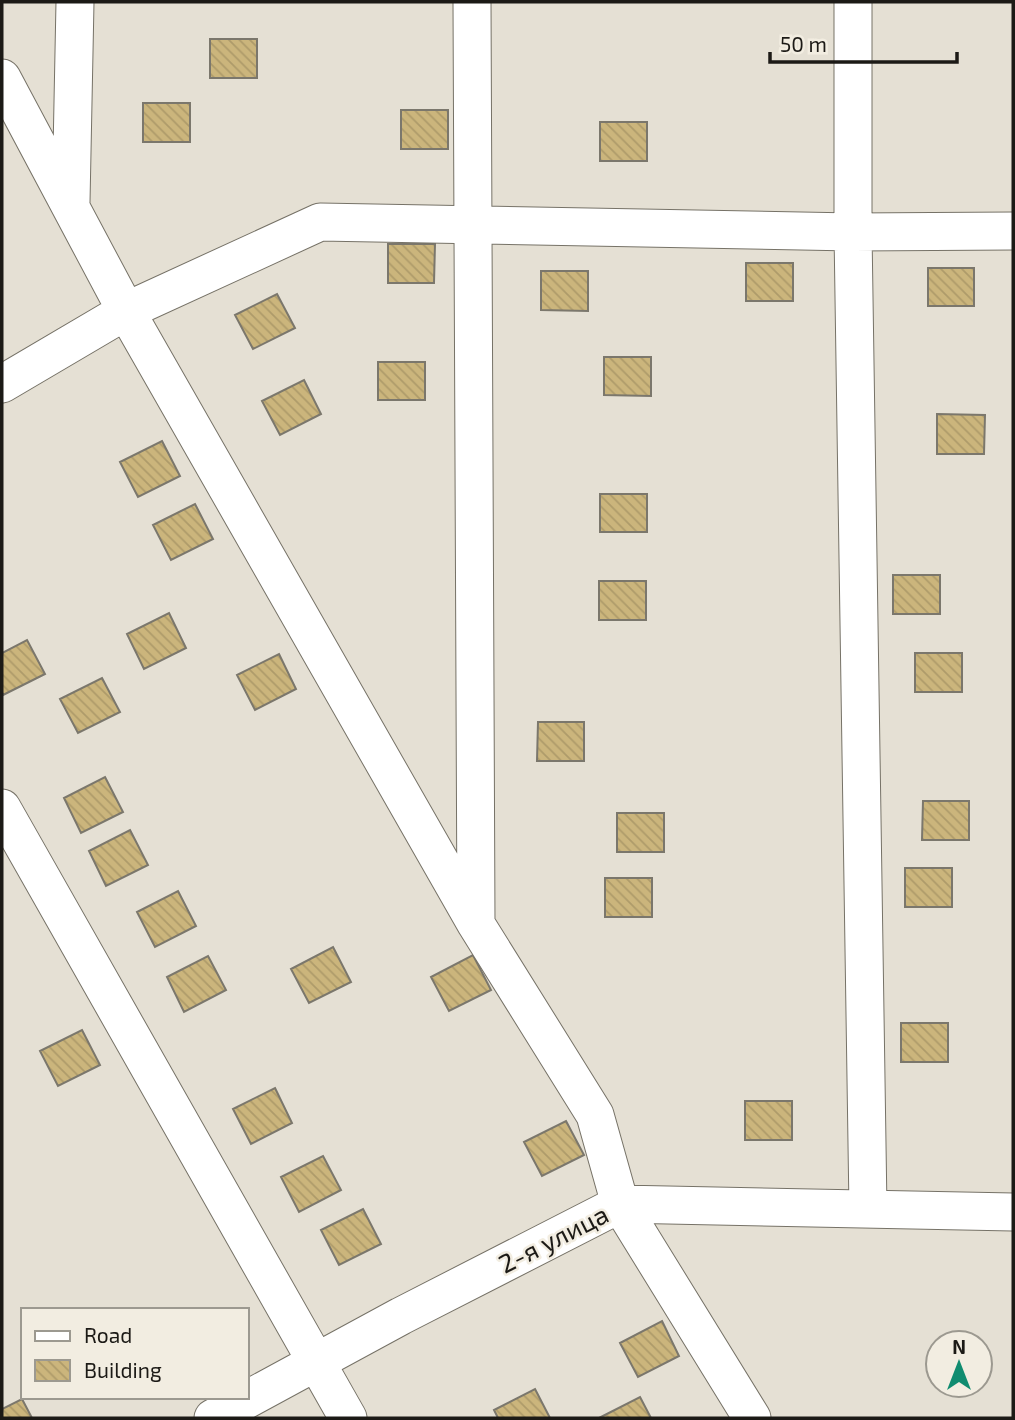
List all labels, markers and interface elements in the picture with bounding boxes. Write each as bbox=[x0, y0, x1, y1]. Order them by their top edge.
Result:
scale bar bbox=[770, 21, 957, 65]
text: 50 m bbox=[780, 31, 827, 56]
street label: 2-я улица bbox=[493, 1197, 613, 1280]
legend bbox=[21, 1308, 248, 1399]
text: Road bbox=[84, 1322, 132, 1347]
north arrow bbox=[924, 1329, 994, 1399]
text: N bbox=[952, 1335, 966, 1358]
text: Building bbox=[84, 1357, 162, 1382]

